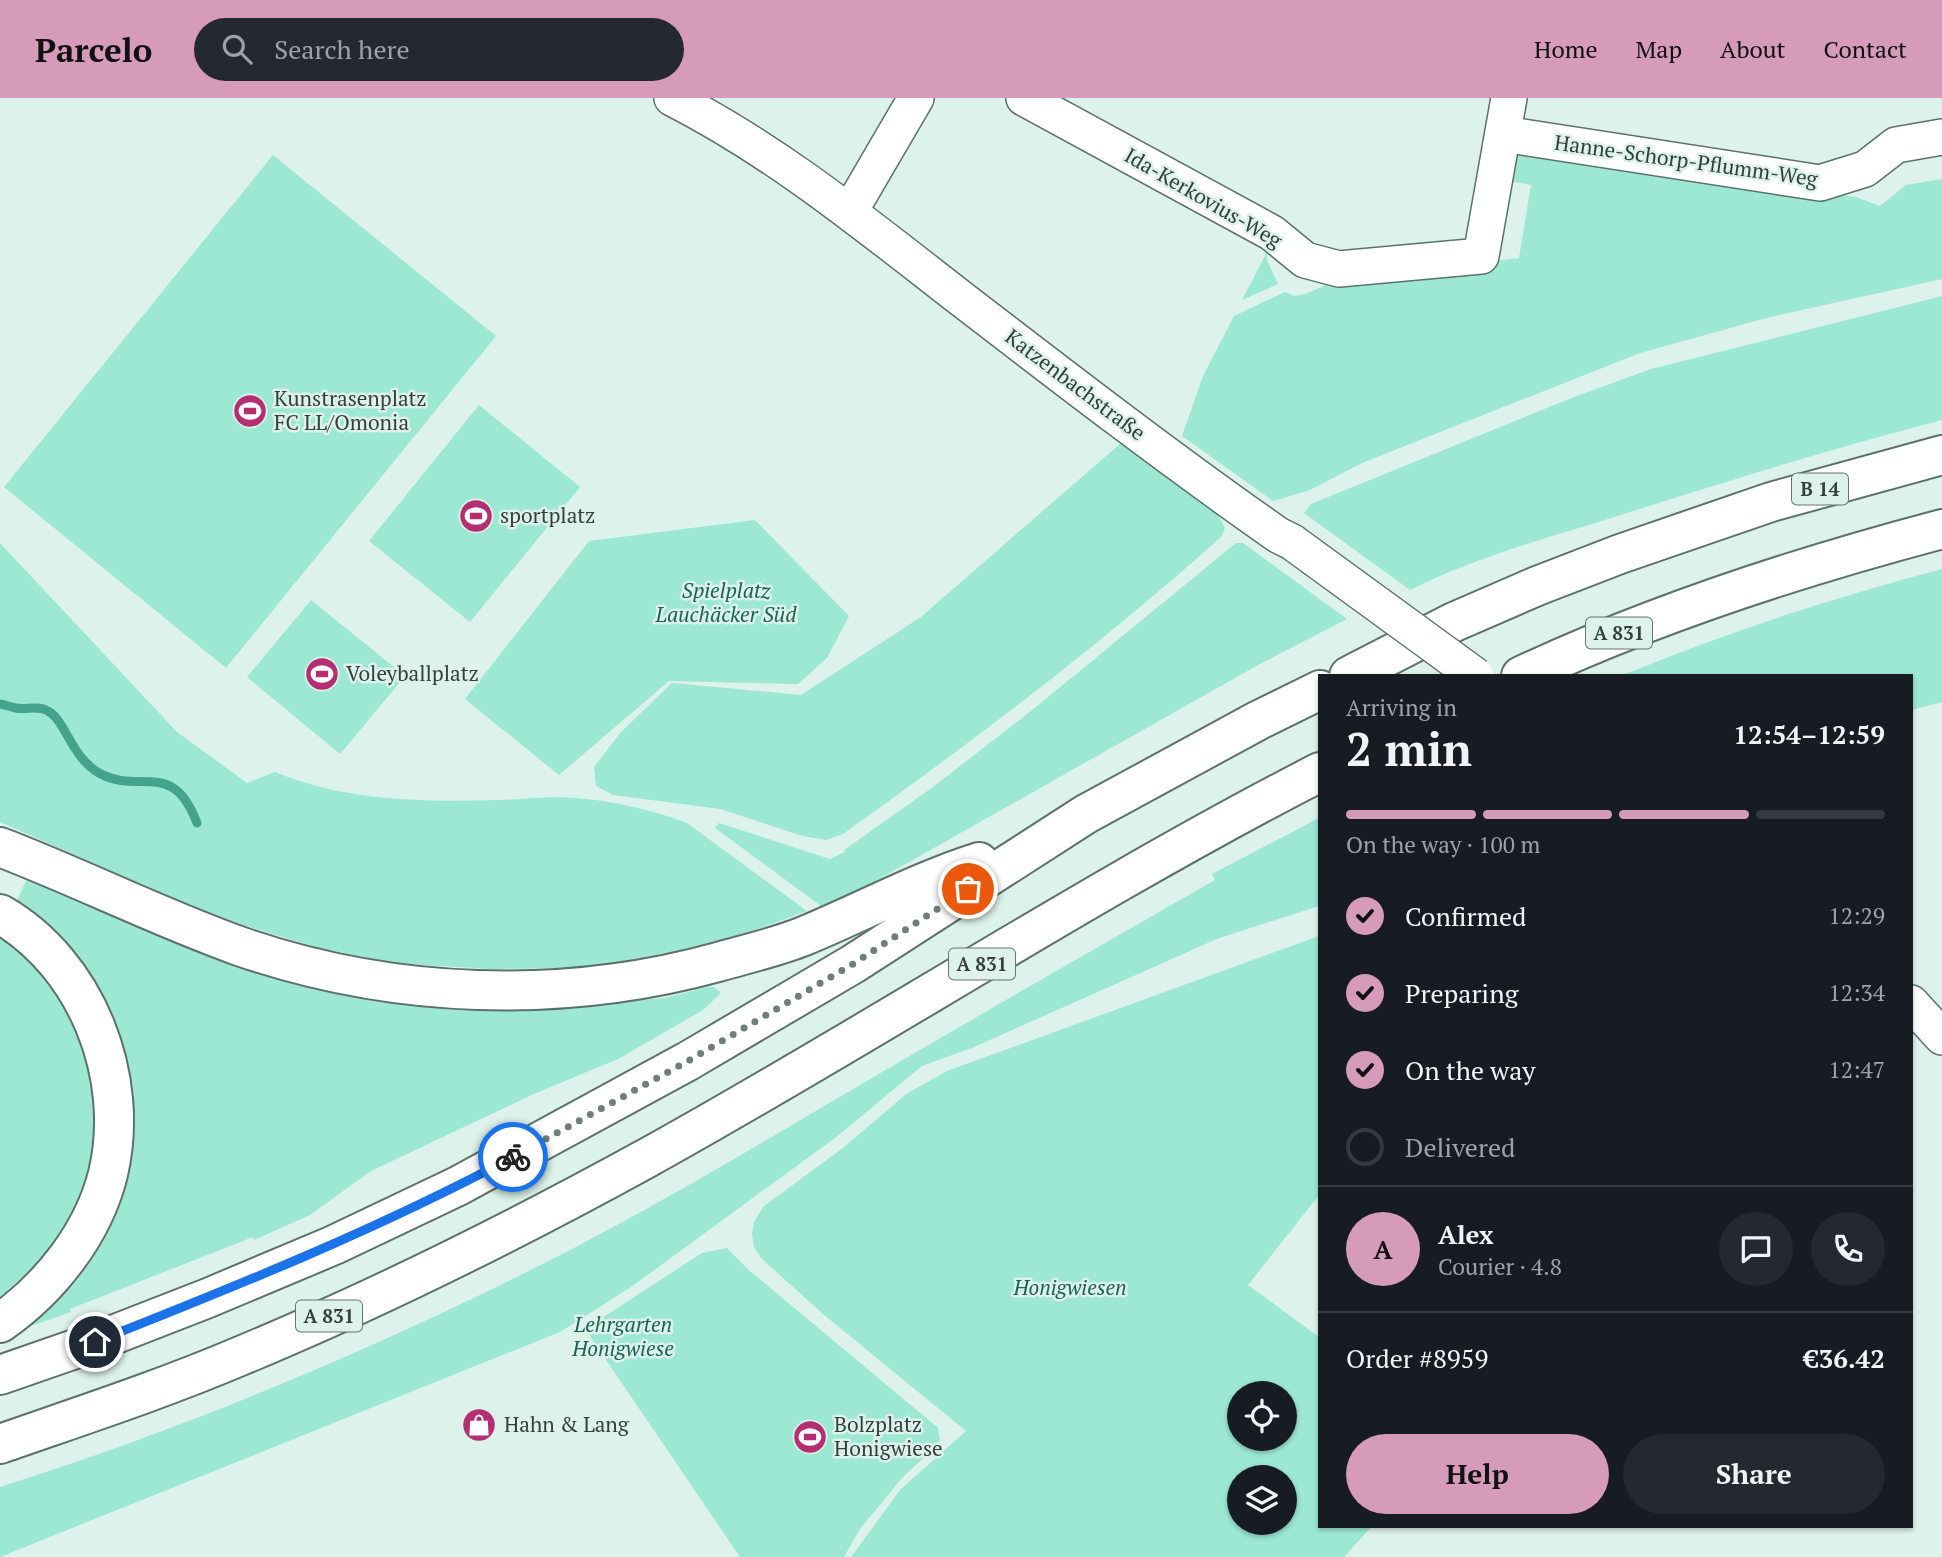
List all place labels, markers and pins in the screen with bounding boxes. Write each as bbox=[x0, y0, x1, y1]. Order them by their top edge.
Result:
place label: Kunstrasenplatz FC LL/Omonia bbox=[274, 384, 427, 436]
sports icon: Kunstrasenplatz FC LL/Omonia bbox=[231, 392, 269, 430]
sports icon: sportplatz bbox=[457, 497, 495, 535]
place label: sportplatz bbox=[500, 501, 595, 529]
sports icon: Voleyballplatz bbox=[303, 655, 341, 693]
place label: Voleyballplatz bbox=[346, 659, 479, 687]
pin bbox=[938, 859, 998, 919]
pin bbox=[65, 1312, 125, 1372]
shop icon: Hahn & Lang bbox=[460, 1406, 498, 1444]
place label: Hahn & Lang bbox=[504, 1410, 630, 1438]
place label: Bolzplatz Honigwiese bbox=[834, 1410, 943, 1462]
sports icon: Bolzplatz Honigwiese bbox=[791, 1418, 829, 1456]

